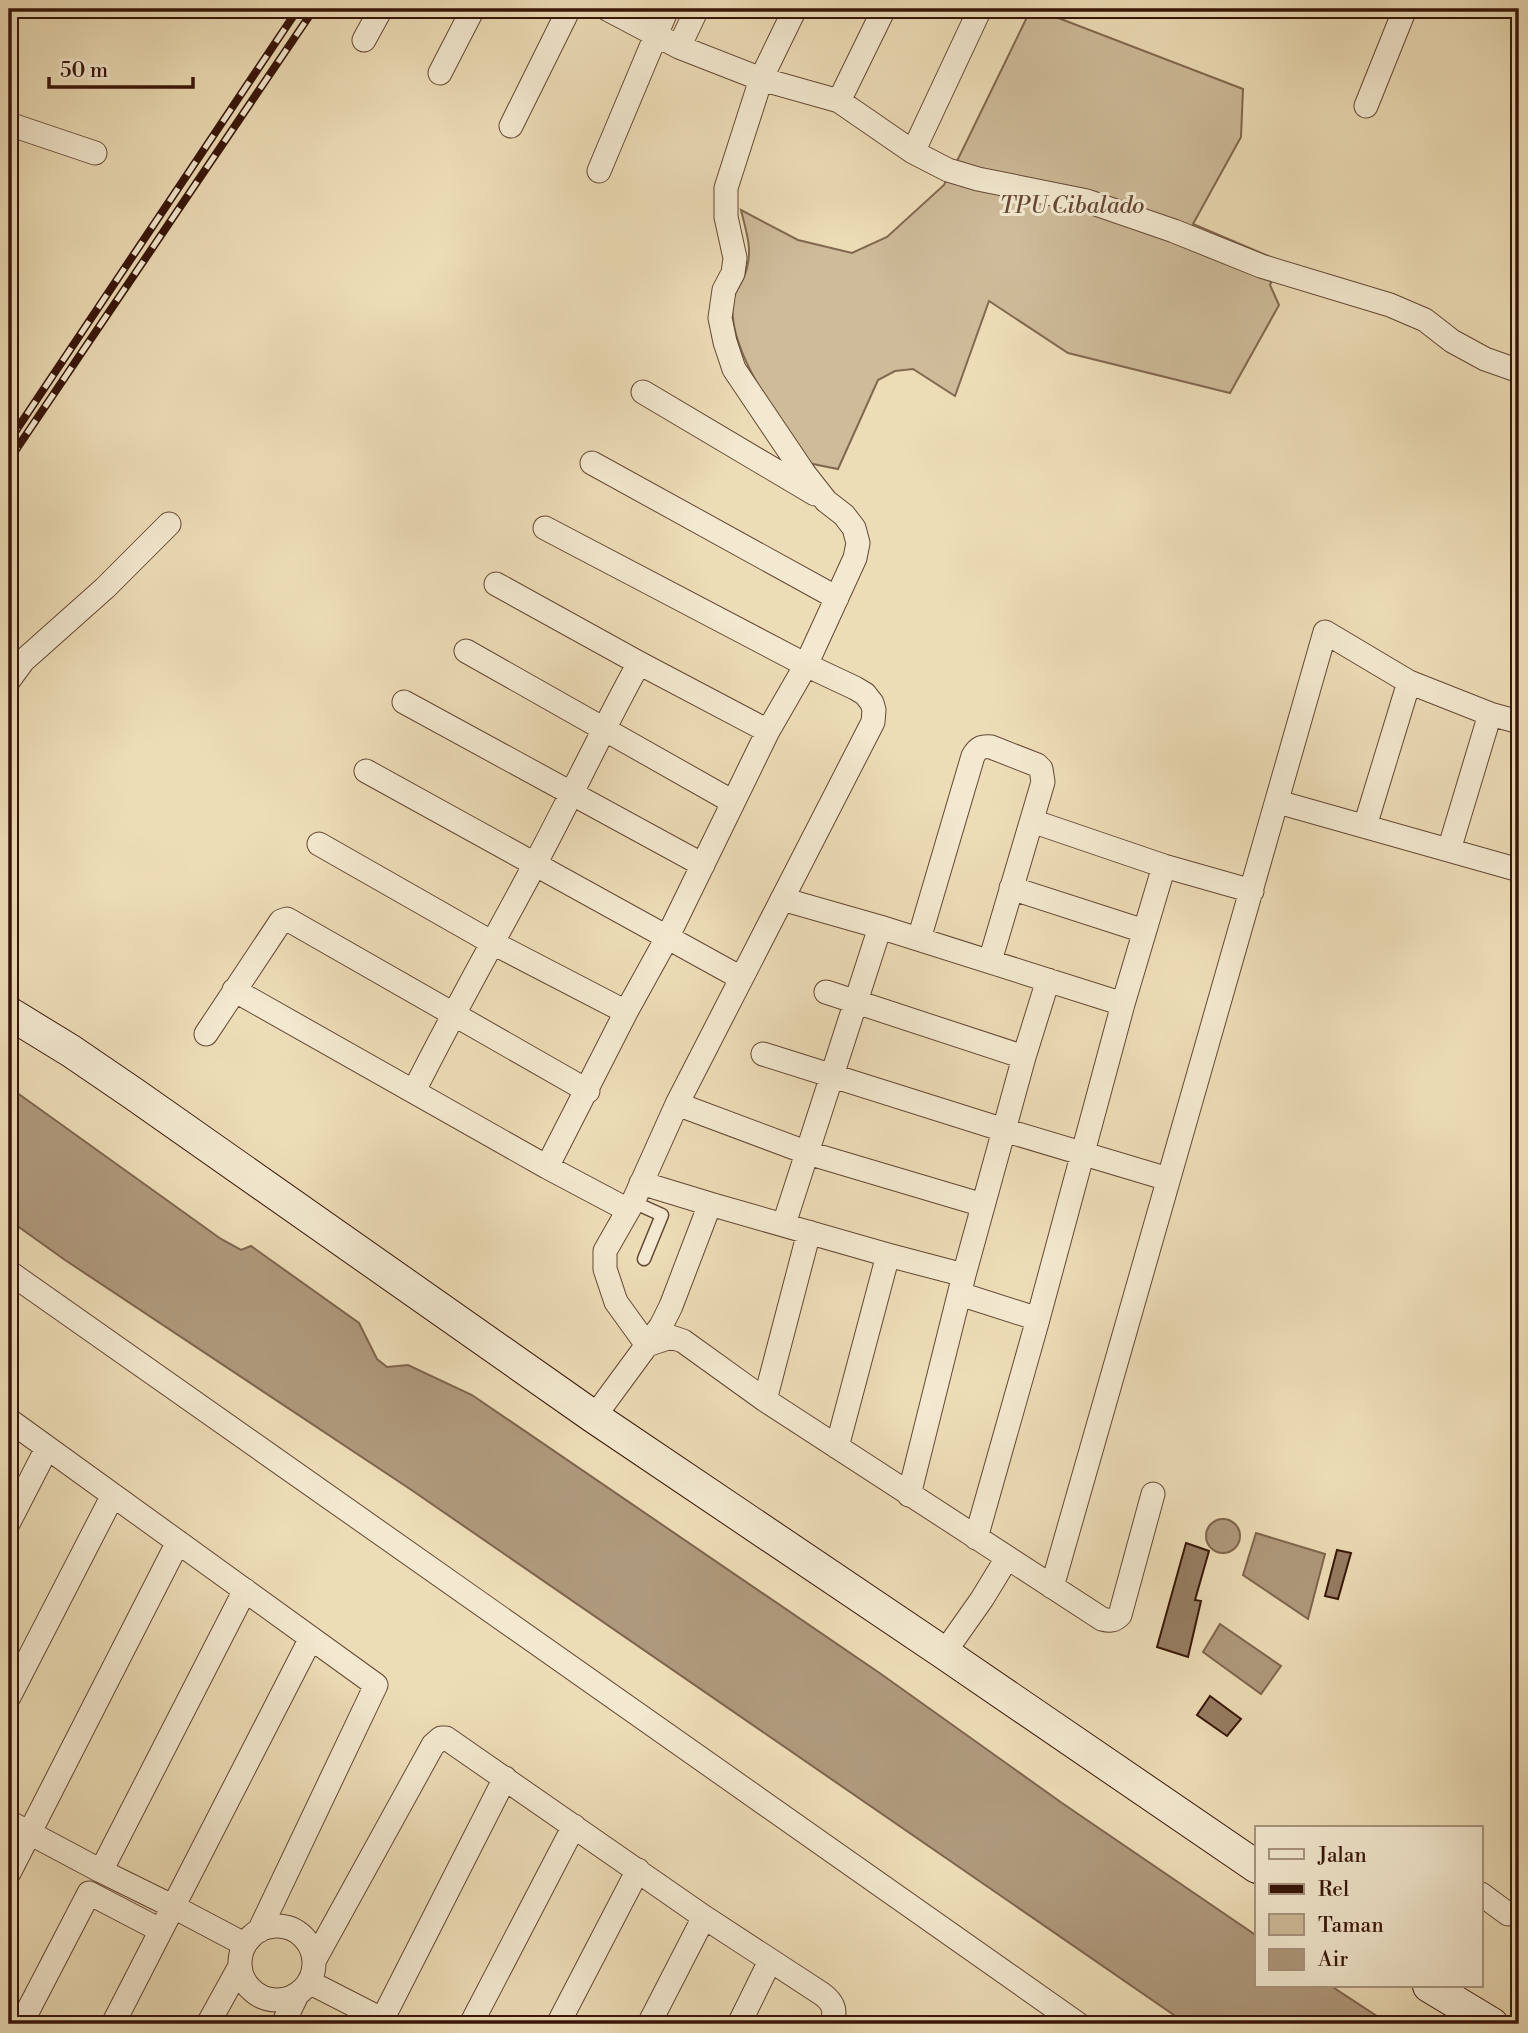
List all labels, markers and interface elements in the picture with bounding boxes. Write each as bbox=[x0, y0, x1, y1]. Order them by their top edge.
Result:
scale bar bbox=[49, 46, 192, 90]
text: 50 m bbox=[60, 58, 108, 84]
park label: TPU Cibalado bbox=[1000, 192, 1144, 220]
legend bbox=[1255, 1826, 1482, 1988]
text: Jalan bbox=[1317, 1843, 1367, 1869]
text: Rel bbox=[1318, 1877, 1349, 1903]
text: Taman bbox=[1318, 1913, 1384, 1939]
text: Air bbox=[1317, 1947, 1348, 1973]

